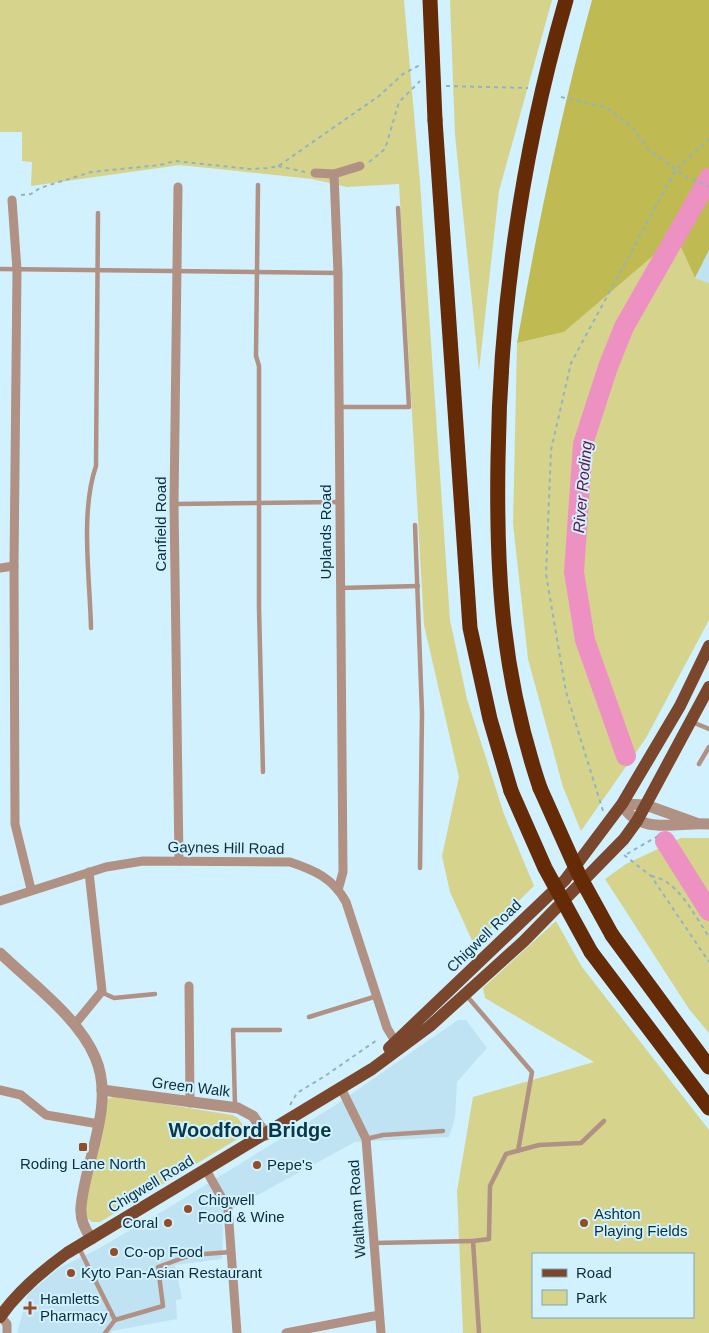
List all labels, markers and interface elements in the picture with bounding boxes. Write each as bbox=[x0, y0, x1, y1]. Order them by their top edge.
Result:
water label: River Roding bbox=[570, 440, 595, 534]
street label: Canfield Road bbox=[152, 476, 169, 572]
street label: Uplands Road bbox=[317, 484, 334, 580]
street label: Gaynes Hill Road bbox=[168, 838, 285, 857]
street label: Chigwell Road bbox=[443, 896, 524, 975]
street label: Green Walk bbox=[151, 1073, 232, 1100]
district label: Woodford Bridge bbox=[169, 1119, 331, 1141]
marker: Roding Lane North bbox=[77, 1141, 89, 1153]
street label: Chigwell Road bbox=[105, 1151, 197, 1216]
place label: Roding Lane North bbox=[20, 1155, 146, 1172]
place label: Pepe's bbox=[267, 1156, 312, 1173]
marker: Pepe's bbox=[251, 1159, 263, 1171]
street label: Waltham Road bbox=[345, 1159, 368, 1259]
place label: Chigwell Food & Wine bbox=[198, 1191, 285, 1225]
marker: Chigwell Food & Wine bbox=[182, 1203, 194, 1215]
place label: Ashton Playing Fields bbox=[594, 1205, 687, 1239]
place label: Coral bbox=[122, 1214, 158, 1231]
marker: Coral bbox=[162, 1217, 174, 1229]
marker: Ashton Playing Fields bbox=[578, 1217, 590, 1229]
place label: Co-op Food bbox=[124, 1243, 203, 1260]
marker: Co-op Food bbox=[108, 1246, 120, 1258]
legend bbox=[532, 1253, 694, 1318]
place label: Kyto Pan-Asian Restaurant bbox=[81, 1264, 263, 1281]
text: Road bbox=[576, 1264, 612, 1281]
marker: Kyto Pan-Asian Restaurant bbox=[65, 1267, 77, 1279]
text: Park bbox=[576, 1289, 607, 1306]
place label: Hamletts Pharmacy bbox=[40, 1290, 108, 1324]
marker: Hamletts Pharmacy bbox=[24, 1302, 36, 1314]

